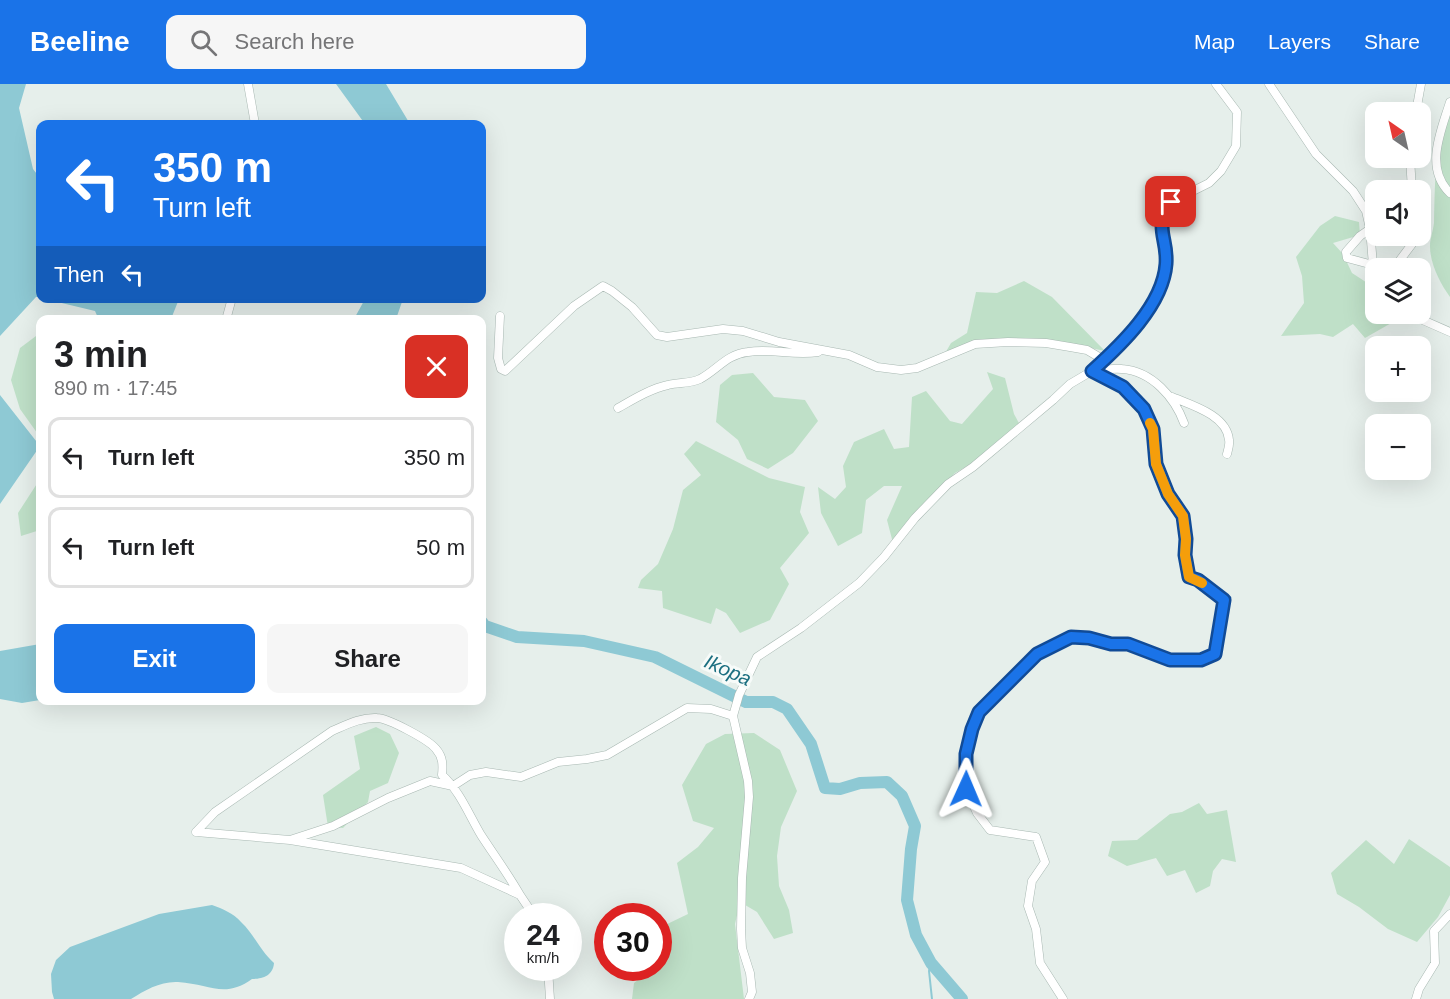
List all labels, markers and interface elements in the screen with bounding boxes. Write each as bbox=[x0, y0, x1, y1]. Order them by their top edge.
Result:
search box bbox=[166, 15, 586, 69]
text: Beeline bbox=[30, 26, 130, 57]
icon: search bbox=[187, 26, 220, 59]
text: Search here bbox=[235, 29, 354, 54]
text: Map bbox=[1194, 30, 1235, 53]
text: Layers bbox=[1268, 30, 1331, 53]
text: Share bbox=[1364, 30, 1420, 53]
north arrow bbox=[1365, 102, 1431, 168]
map controls bbox=[1365, 102, 1431, 480]
icon: left bbox=[54, 144, 132, 222]
text: 350 m bbox=[153, 144, 272, 191]
pin bbox=[1145, 176, 1196, 227]
button: sound bbox=[1365, 180, 1431, 246]
icon: arrive bbox=[1154, 185, 1187, 218]
text: Turn left bbox=[153, 193, 251, 223]
icon: left bbox=[116, 258, 149, 291]
button: layers bbox=[1365, 258, 1431, 324]
text: Then bbox=[54, 262, 104, 287]
text: 3 min bbox=[54, 334, 148, 375]
button: close bbox=[405, 335, 468, 398]
button: + bbox=[1365, 336, 1431, 402]
text: 890 m · 17:45 bbox=[54, 377, 177, 399]
button: − bbox=[1365, 414, 1431, 480]
icon: left bbox=[57, 441, 90, 474]
text: Turn left bbox=[108, 445, 194, 470]
text: 350 m bbox=[404, 445, 465, 470]
icon: left bbox=[57, 531, 90, 564]
text: Turn left bbox=[108, 535, 194, 560]
text: 50 m bbox=[416, 535, 465, 560]
button: Exit bbox=[54, 624, 255, 693]
button: Share bbox=[267, 624, 468, 693]
water label: Ikopa bbox=[701, 650, 755, 690]
position arrow bbox=[934, 757, 998, 821]
speed limit sign: 30 bbox=[594, 903, 672, 981]
text: 24 bbox=[526, 918, 560, 951]
text: km/h bbox=[527, 949, 559, 966]

